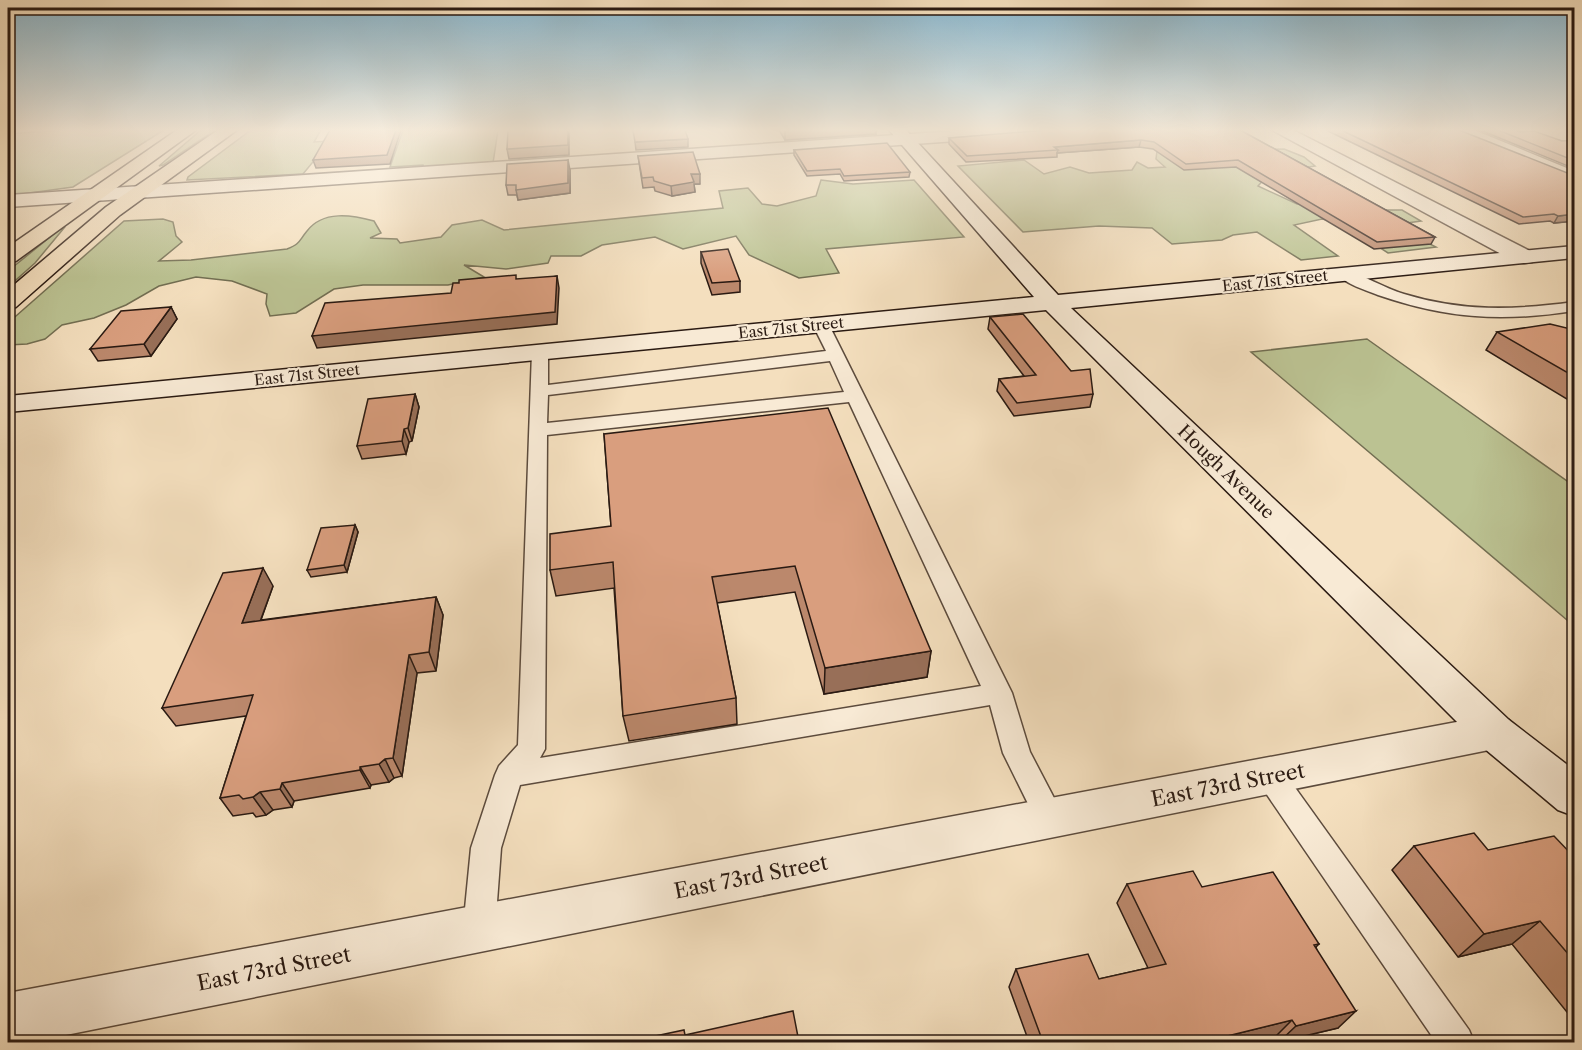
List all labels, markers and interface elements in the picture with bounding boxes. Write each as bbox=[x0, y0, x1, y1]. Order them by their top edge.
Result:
street label: East 71st Street bbox=[1221, 265, 1329, 295]
street label: East 71st Street bbox=[737, 312, 845, 342]
street label: East 71st Street bbox=[253, 359, 361, 389]
street label: Hough Avenue bbox=[1173, 420, 1279, 524]
street label: East 73rd Street bbox=[1149, 757, 1307, 812]
street label: East 73rd Street bbox=[672, 849, 830, 904]
street label: East 73rd Street bbox=[195, 941, 353, 996]

